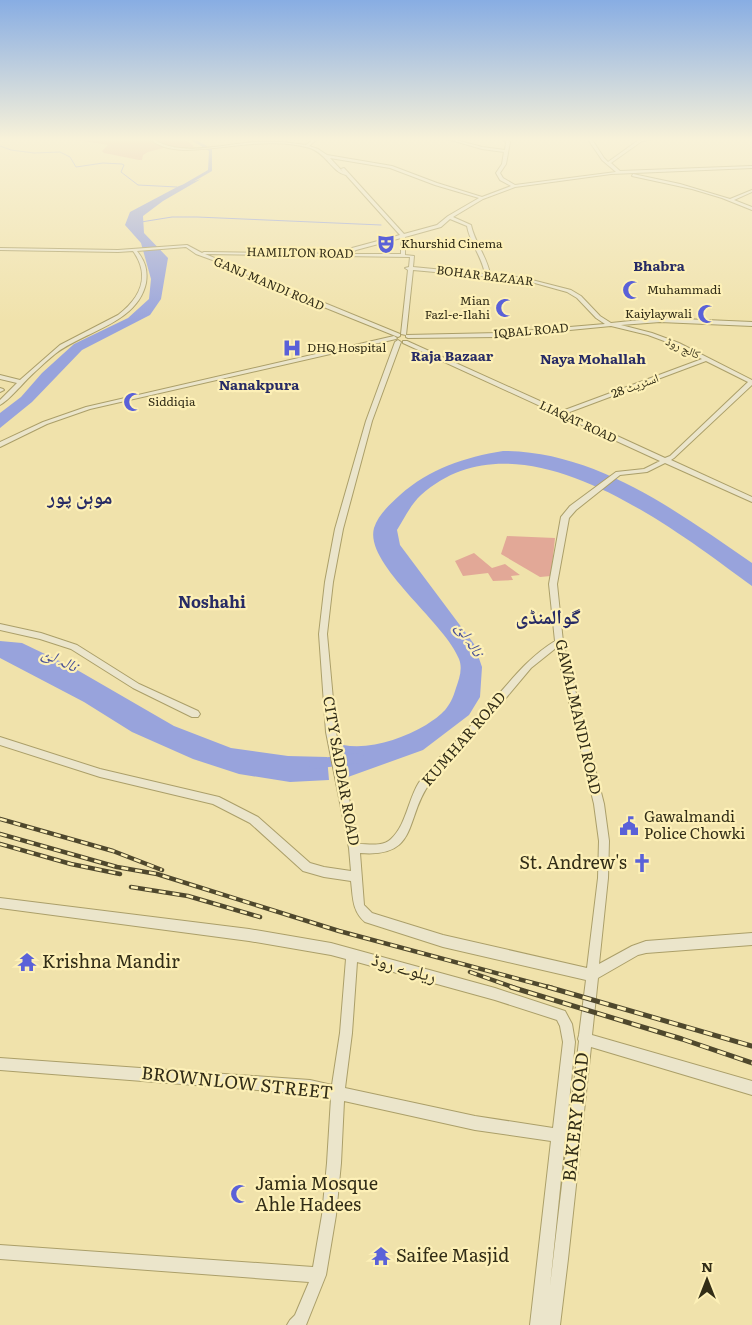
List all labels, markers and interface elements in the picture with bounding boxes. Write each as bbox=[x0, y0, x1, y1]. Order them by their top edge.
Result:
theatre icon: Khurshid Cinema bbox=[375, 233, 397, 255]
place label: Khurshid Cinema bbox=[401, 234, 503, 252]
street label: HAMILTON ROAD bbox=[246, 242, 354, 262]
street label: GANJ MANDI ROAD bbox=[211, 252, 328, 315]
district label: Bhabra bbox=[633, 255, 686, 275]
street label: BOHAR BAZAAR bbox=[435, 260, 535, 290]
mosque icon: Muhammadi bbox=[621, 279, 643, 301]
place label: Muhammadi bbox=[647, 280, 721, 298]
place label: Mian Fazl-e-Ilahi bbox=[425, 291, 490, 323]
mosque icon: Mian Fazl-e-Ilahi bbox=[494, 297, 516, 319]
mosque icon: Kaiylaywali bbox=[696, 303, 718, 325]
place label: Kaiylaywali bbox=[625, 304, 692, 322]
street label: IQBAL ROAD bbox=[493, 318, 569, 342]
street label: کالج روڈ bbox=[663, 332, 704, 363]
hospital icon: DHQ Hospital bbox=[281, 337, 303, 359]
place label: DHQ Hospital bbox=[307, 338, 386, 356]
district label: Raja Bazaar bbox=[411, 345, 494, 365]
district label: Naya Mohallah bbox=[540, 348, 646, 368]
street label: اسٹریٹ 28 bbox=[609, 368, 661, 402]
district label: Nanakpura bbox=[219, 374, 300, 394]
mosque icon: Siddiqia bbox=[122, 391, 144, 413]
place label: Siddiqia bbox=[148, 392, 196, 410]
street label: LIAQAT ROAD bbox=[537, 395, 620, 447]
district label: موہن پور bbox=[47, 480, 112, 510]
district label: Noshahi bbox=[178, 589, 246, 613]
district label: گوالمنڈی bbox=[515, 600, 581, 630]
water label: نالہ لئ bbox=[451, 617, 492, 663]
street label: GAWALMANDI ROAD bbox=[550, 637, 609, 797]
water label: نالہ لئ bbox=[39, 639, 85, 678]
street label: KUMHAR ROAD bbox=[415, 686, 511, 790]
street label: CITY SADDAR ROAD bbox=[318, 694, 367, 847]
place label: Gawalmandi Police Chowki bbox=[644, 804, 745, 844]
public building icon: Gawalmandi Police Chowki bbox=[618, 815, 640, 837]
place label: St. Andrew's bbox=[519, 848, 627, 875]
church icon: St. Andrew's bbox=[631, 852, 653, 874]
street label: ریلوے روڈ bbox=[369, 944, 440, 989]
place label: Krishna Mandir bbox=[42, 947, 180, 974]
temple icon: Krishna Mandir bbox=[16, 951, 38, 973]
street label: BAKERY ROAD bbox=[554, 1051, 595, 1183]
street label: BROWNLOW STREET bbox=[140, 1058, 334, 1105]
place label: Jamia Mosque Ahle Hadees bbox=[255, 1169, 378, 1217]
mosque icon: Jamia Mosque Ahle Hadees bbox=[229, 1183, 251, 1205]
place label: Saifee Masjid bbox=[396, 1241, 509, 1268]
temple icon: Saifee Masjid bbox=[370, 1245, 392, 1267]
north arrow bbox=[682, 1255, 732, 1305]
text: N bbox=[701, 1256, 713, 1276]

